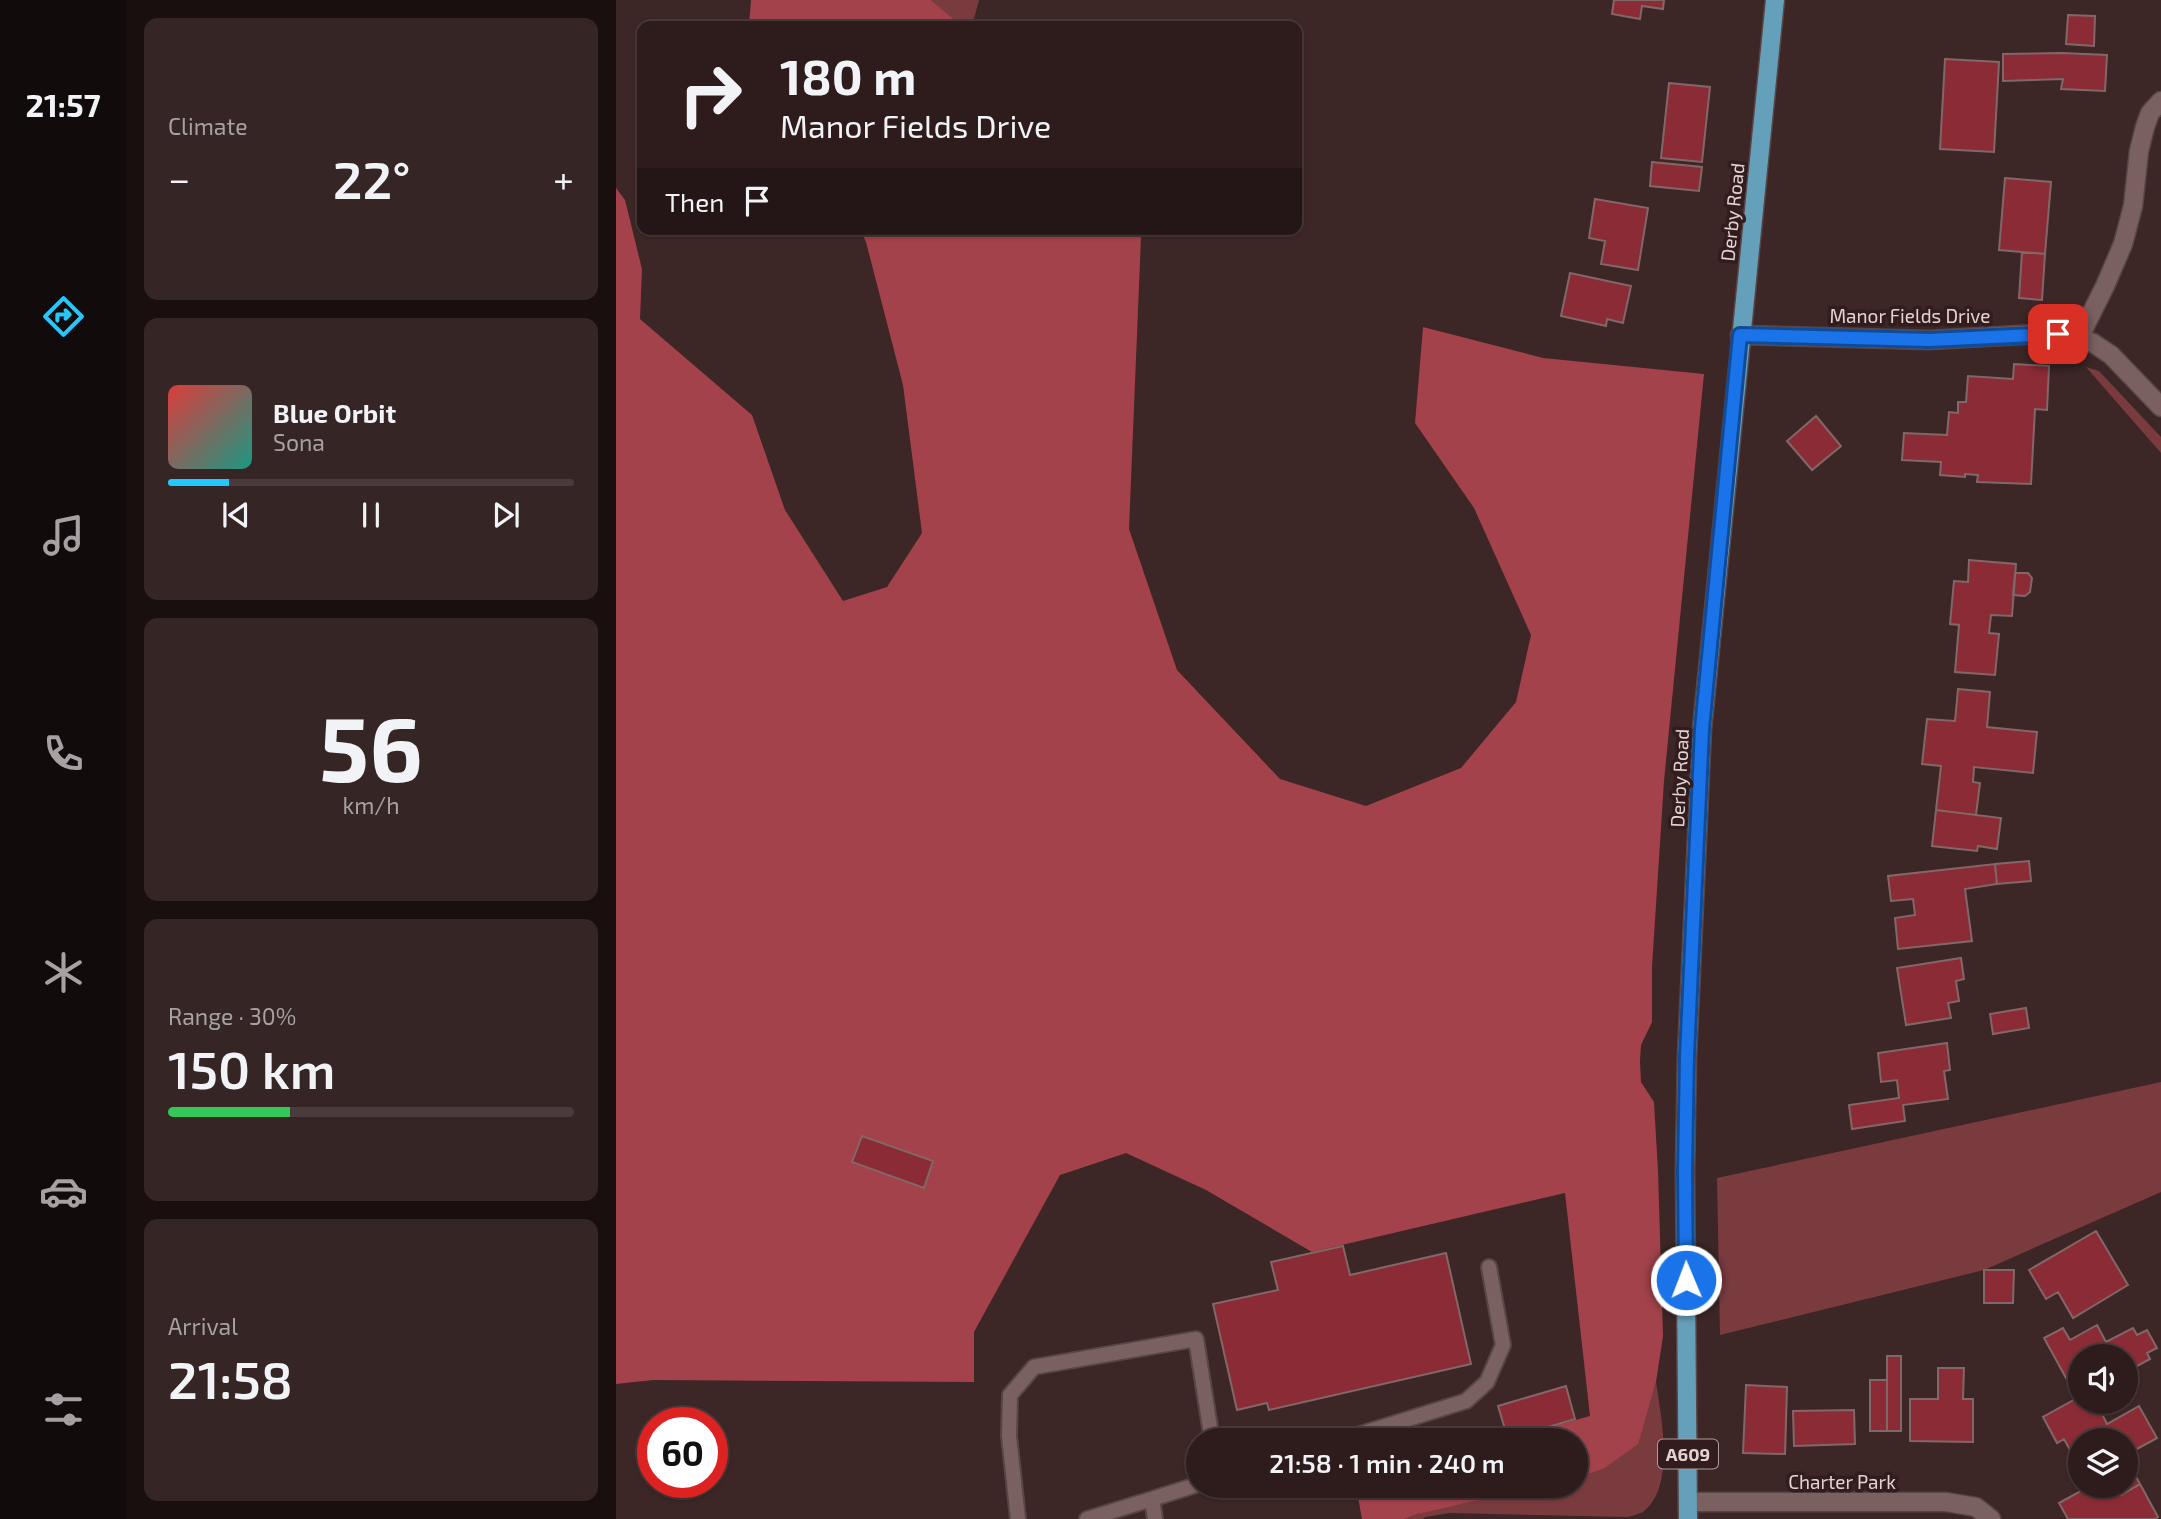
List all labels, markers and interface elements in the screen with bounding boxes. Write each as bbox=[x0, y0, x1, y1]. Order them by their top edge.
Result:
text: 180 m bbox=[780, 46, 916, 105]
icon: right bbox=[665, 49, 756, 140]
text: 21:57 bbox=[25, 85, 101, 123]
text: Manor Fields Drive bbox=[780, 106, 1051, 144]
text: Climate bbox=[168, 112, 248, 140]
text: 22° bbox=[333, 147, 411, 209]
text: − bbox=[168, 155, 190, 201]
text: + bbox=[553, 155, 574, 201]
street label: Derby Road bbox=[1715, 162, 1749, 262]
icon: arrive bbox=[738, 182, 776, 220]
text: Then bbox=[665, 186, 724, 217]
icon: directions bbox=[39, 292, 88, 341]
street label: Manor Fields Drive bbox=[1829, 304, 1991, 327]
pin bbox=[2028, 304, 2088, 364]
icon: arrive bbox=[2039, 315, 2077, 353]
text: Blue Orbit bbox=[273, 397, 396, 428]
text: Sona bbox=[273, 428, 325, 456]
icon: previous bbox=[217, 496, 255, 534]
icon: pause bbox=[352, 496, 390, 534]
icon: next bbox=[487, 496, 525, 534]
icon: music bbox=[39, 511, 88, 560]
text: 56 bbox=[319, 691, 423, 800]
street label: Derby Road bbox=[1665, 728, 1693, 828]
icon: phone bbox=[39, 729, 88, 778]
text: km/h bbox=[342, 791, 400, 819]
icon: climate bbox=[39, 948, 88, 997]
text: Range · 30% bbox=[168, 1002, 296, 1030]
text: 150 km bbox=[168, 1037, 335, 1099]
icon: car bbox=[39, 1167, 88, 1216]
position arrow bbox=[1649, 1243, 1723, 1317]
text: Arrival bbox=[168, 1312, 238, 1340]
map controls bbox=[2068, 1344, 2138, 1498]
button: sound bbox=[2068, 1344, 2138, 1414]
text: 21:58 bbox=[168, 1347, 293, 1409]
icon: filters bbox=[39, 1385, 88, 1434]
speed limit sign: 60 bbox=[637, 1407, 728, 1498]
button: layers bbox=[2068, 1428, 2138, 1498]
road number: A609 bbox=[1658, 1440, 1718, 1469]
text: 21:58 · 1 min · 240 m bbox=[1269, 1447, 1505, 1478]
street label: Charter Park bbox=[1788, 1470, 1896, 1493]

